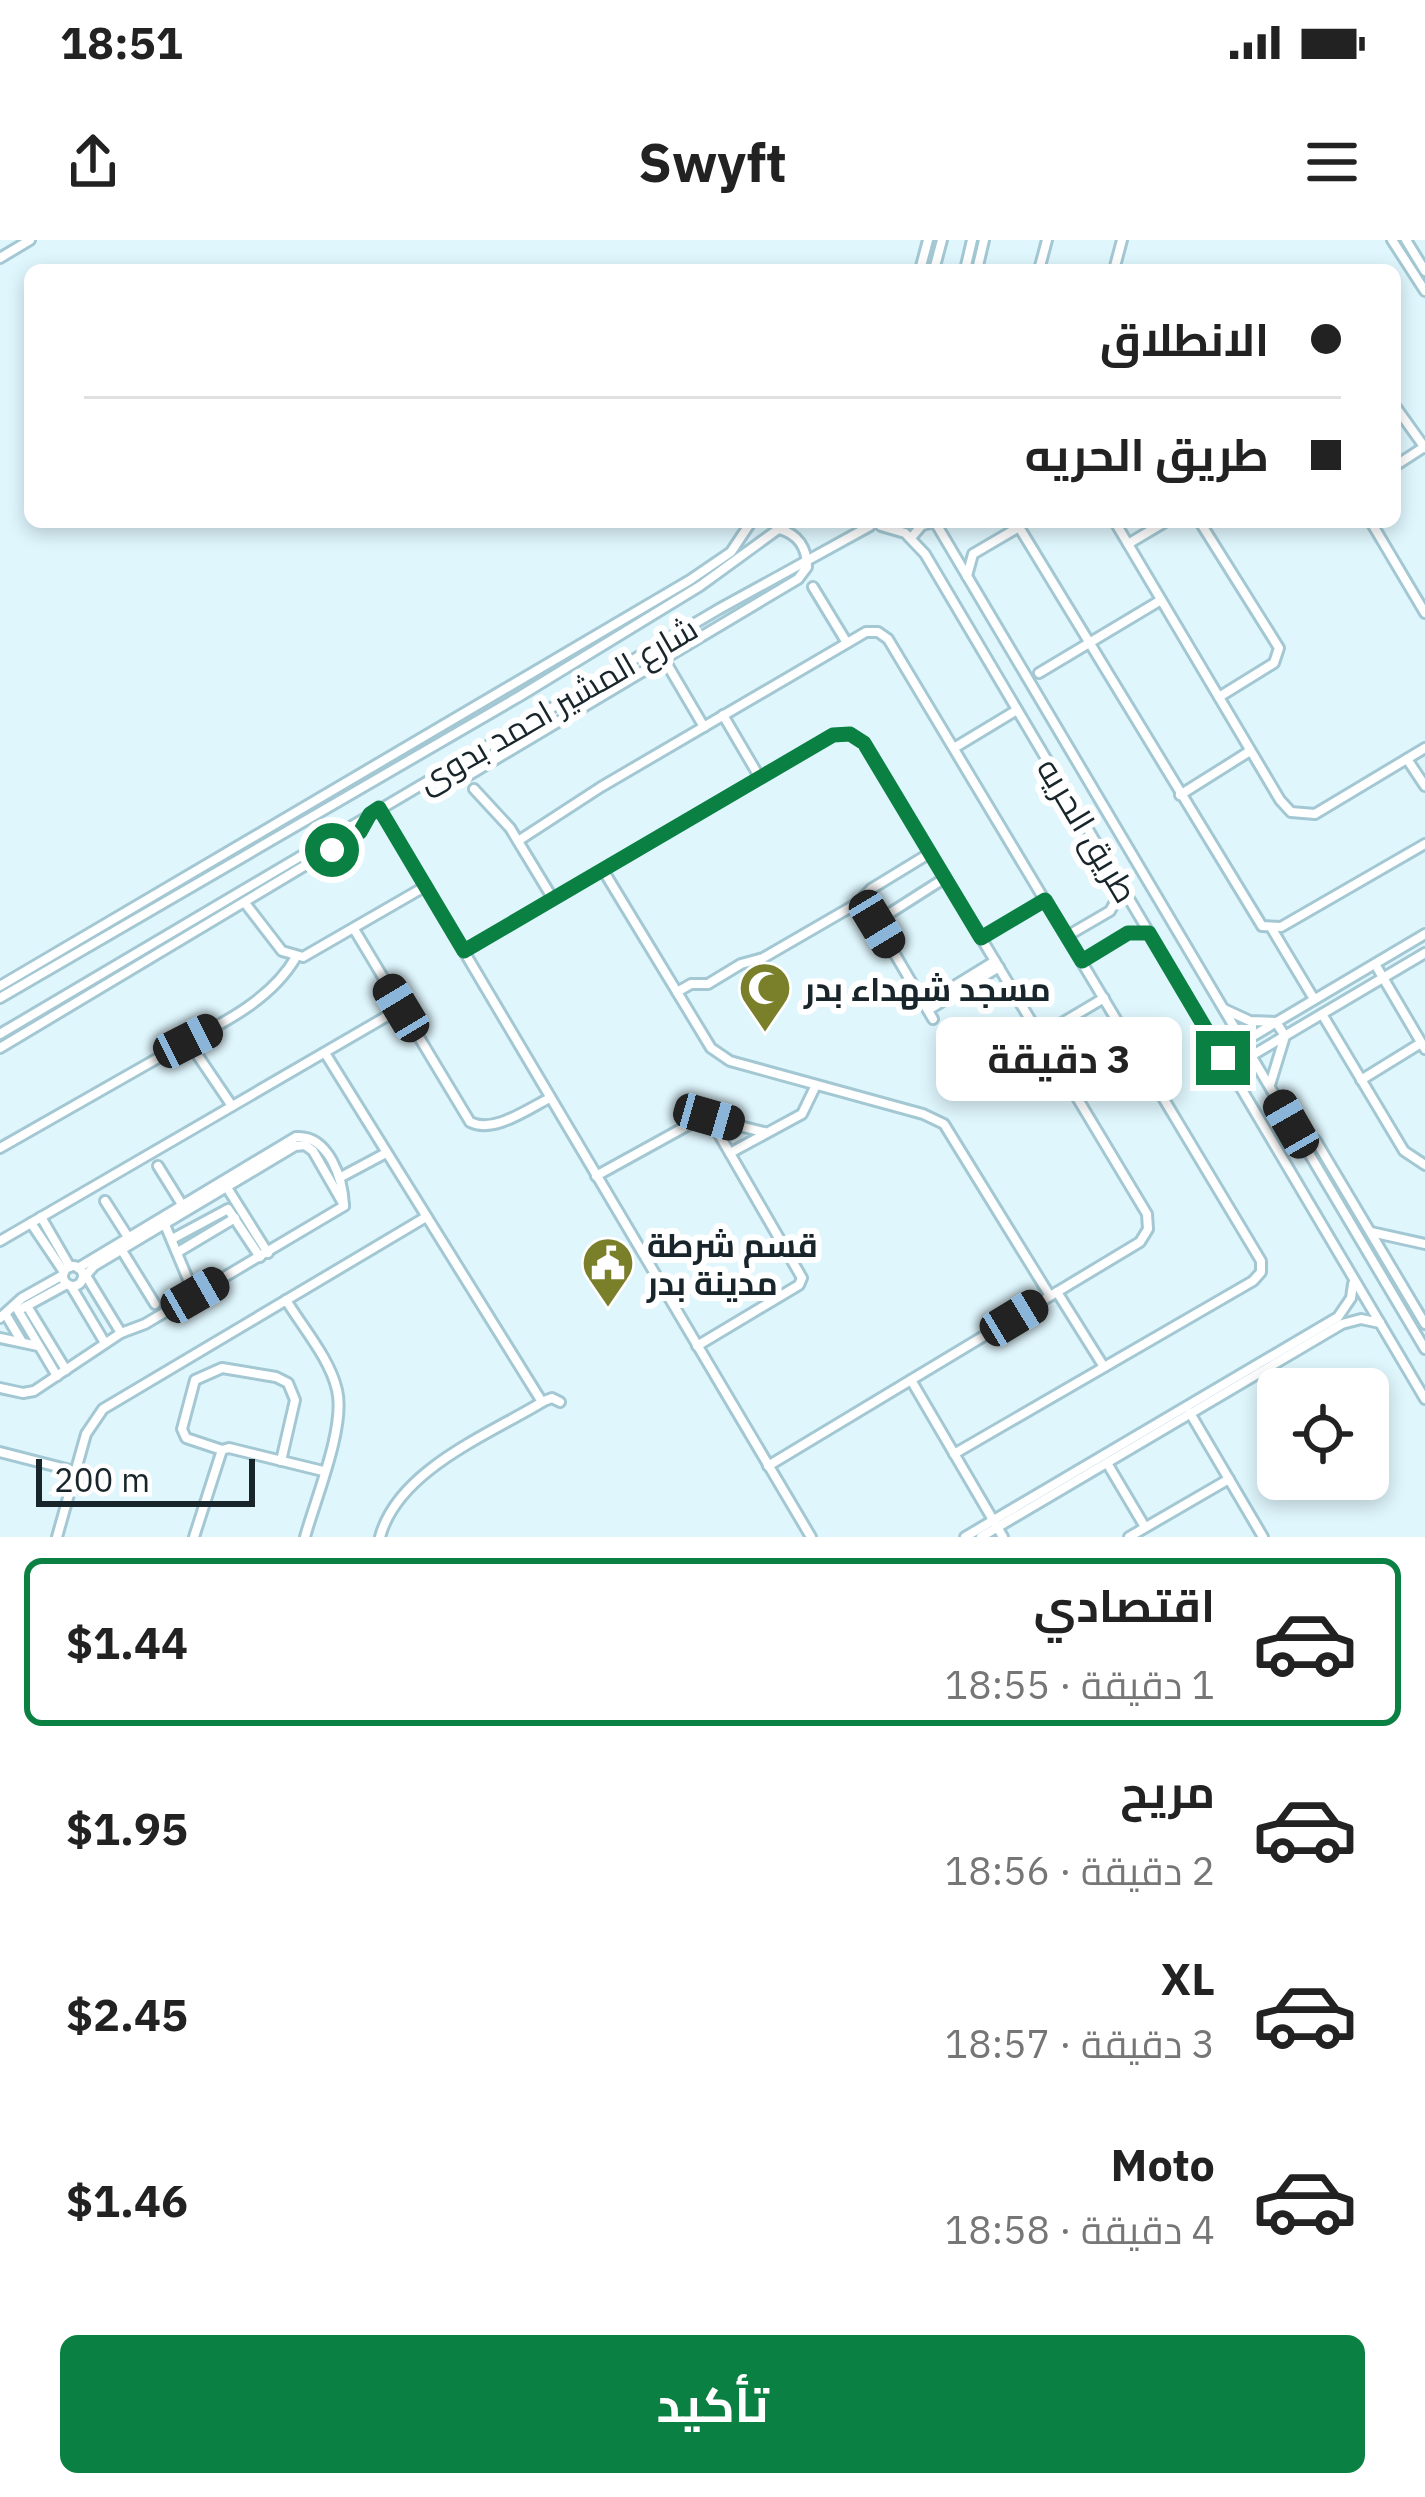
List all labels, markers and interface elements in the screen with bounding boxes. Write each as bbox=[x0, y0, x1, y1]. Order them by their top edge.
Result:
text: 18:51 bbox=[60, 13, 183, 71]
text: Swyft bbox=[638, 127, 787, 197]
icon: share bbox=[60, 129, 126, 195]
icon: menu bbox=[1299, 129, 1365, 195]
text: الانطلاق bbox=[1100, 310, 1269, 368]
text: طريق الحريه bbox=[1025, 425, 1269, 483]
street label: شارع المشير احمد بدوى bbox=[409, 606, 706, 804]
street label: طريق الحريه bbox=[1028, 750, 1148, 910]
route start bbox=[305, 823, 359, 877]
car bbox=[843, 884, 911, 964]
mosque icon: مسجد شهداء بدر bbox=[737, 960, 793, 1034]
place label: مسجد شهداء بدر bbox=[803, 967, 1051, 1010]
car bbox=[367, 968, 435, 1048]
car bbox=[148, 1009, 228, 1073]
callout: 3 دقيقة bbox=[935, 1016, 1181, 1100]
route end bbox=[1196, 1031, 1250, 1085]
text: 3 دقيقة bbox=[988, 1033, 1130, 1084]
car bbox=[1257, 1084, 1325, 1164]
car bbox=[669, 1090, 749, 1144]
place label: قسم شرطة مدينة بدر bbox=[646, 1223, 818, 1304]
public building icon: قسم شرطة مدينة بدر bbox=[580, 1235, 636, 1309]
car bbox=[155, 1261, 235, 1329]
car bbox=[974, 1284, 1054, 1352]
map controls bbox=[1257, 1368, 1389, 1500]
button: locate bbox=[1257, 1368, 1389, 1500]
scale bar bbox=[36, 1453, 255, 1506]
text: 200 m bbox=[54, 1458, 150, 1501]
text: اقتصادي bbox=[1034, 1576, 1215, 1634]
icon: car bbox=[1251, 1588, 1359, 1696]
text: $1.44 bbox=[66, 1613, 188, 1671]
text: 1 دقيقة · 18:55 bbox=[945, 1659, 1215, 1710]
text: مريح bbox=[1120, 1762, 1215, 1820]
icon: car bbox=[1251, 1774, 1359, 1882]
text: $1.95 bbox=[66, 1799, 188, 1857]
text: 2 دقيقة · 18:56 bbox=[945, 1845, 1215, 1896]
text: XL bbox=[1161, 1949, 1215, 2007]
icon: car bbox=[1251, 1960, 1359, 2068]
text: $2.45 bbox=[66, 1985, 188, 2043]
text: 3 دقيقة · 18:57 bbox=[945, 2018, 1215, 2069]
text: Moto bbox=[1111, 2135, 1215, 2193]
icon: car bbox=[1251, 2146, 1359, 2254]
text: $1.46 bbox=[66, 2171, 188, 2229]
text: 4 دقيقة · 18:58 bbox=[945, 2204, 1215, 2255]
button: تأكيد bbox=[60, 2335, 1365, 2473]

